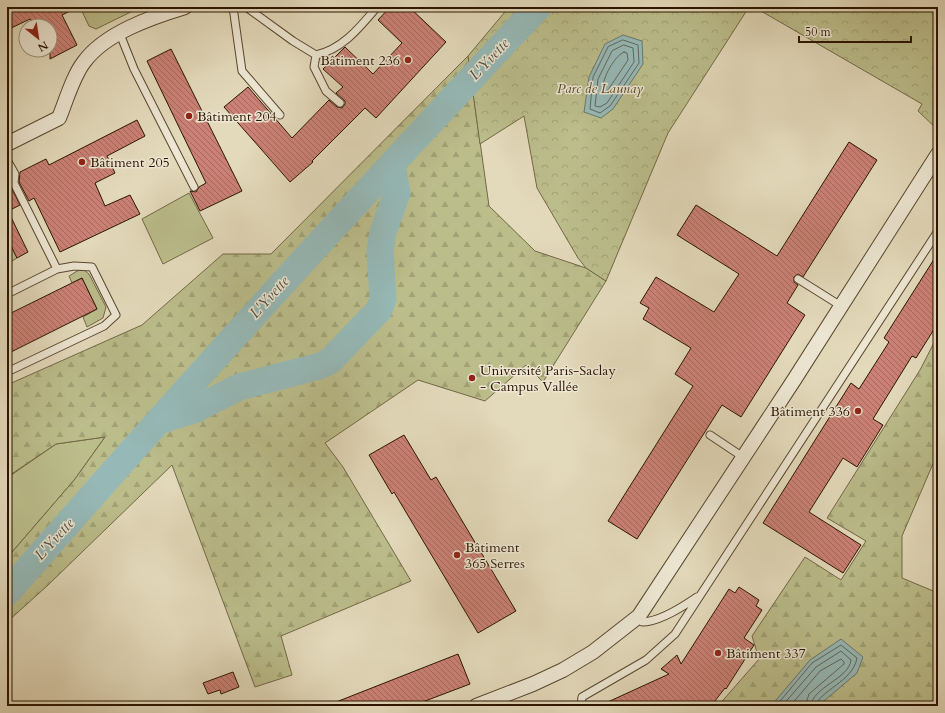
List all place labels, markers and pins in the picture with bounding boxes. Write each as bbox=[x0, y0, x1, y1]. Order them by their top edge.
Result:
place label: Bâtiment 236 bbox=[320, 51, 400, 70]
marker: Bâtiment 236 bbox=[403, 55, 413, 65]
place label: Bâtiment 204 bbox=[197, 107, 277, 126]
marker: Bâtiment 204 bbox=[184, 111, 194, 121]
place label: Bâtiment 205 bbox=[90, 153, 170, 172]
marker: Bâtiment 205 bbox=[77, 157, 87, 167]
place label: Université Paris-Saclay - Campus Vallée bbox=[480, 361, 616, 396]
marker: Université Paris-Saclay - Campus Vallée bbox=[467, 373, 477, 383]
place label: Bâtiment 336 bbox=[770, 402, 850, 421]
marker: Bâtiment 336 bbox=[853, 406, 863, 416]
place label: Bâtiment 365 Serres bbox=[465, 538, 525, 573]
marker: Bâtiment 365 Serres bbox=[452, 550, 462, 560]
place label: Bâtiment 337 bbox=[726, 644, 806, 663]
marker: Bâtiment 337 bbox=[713, 648, 723, 658]

